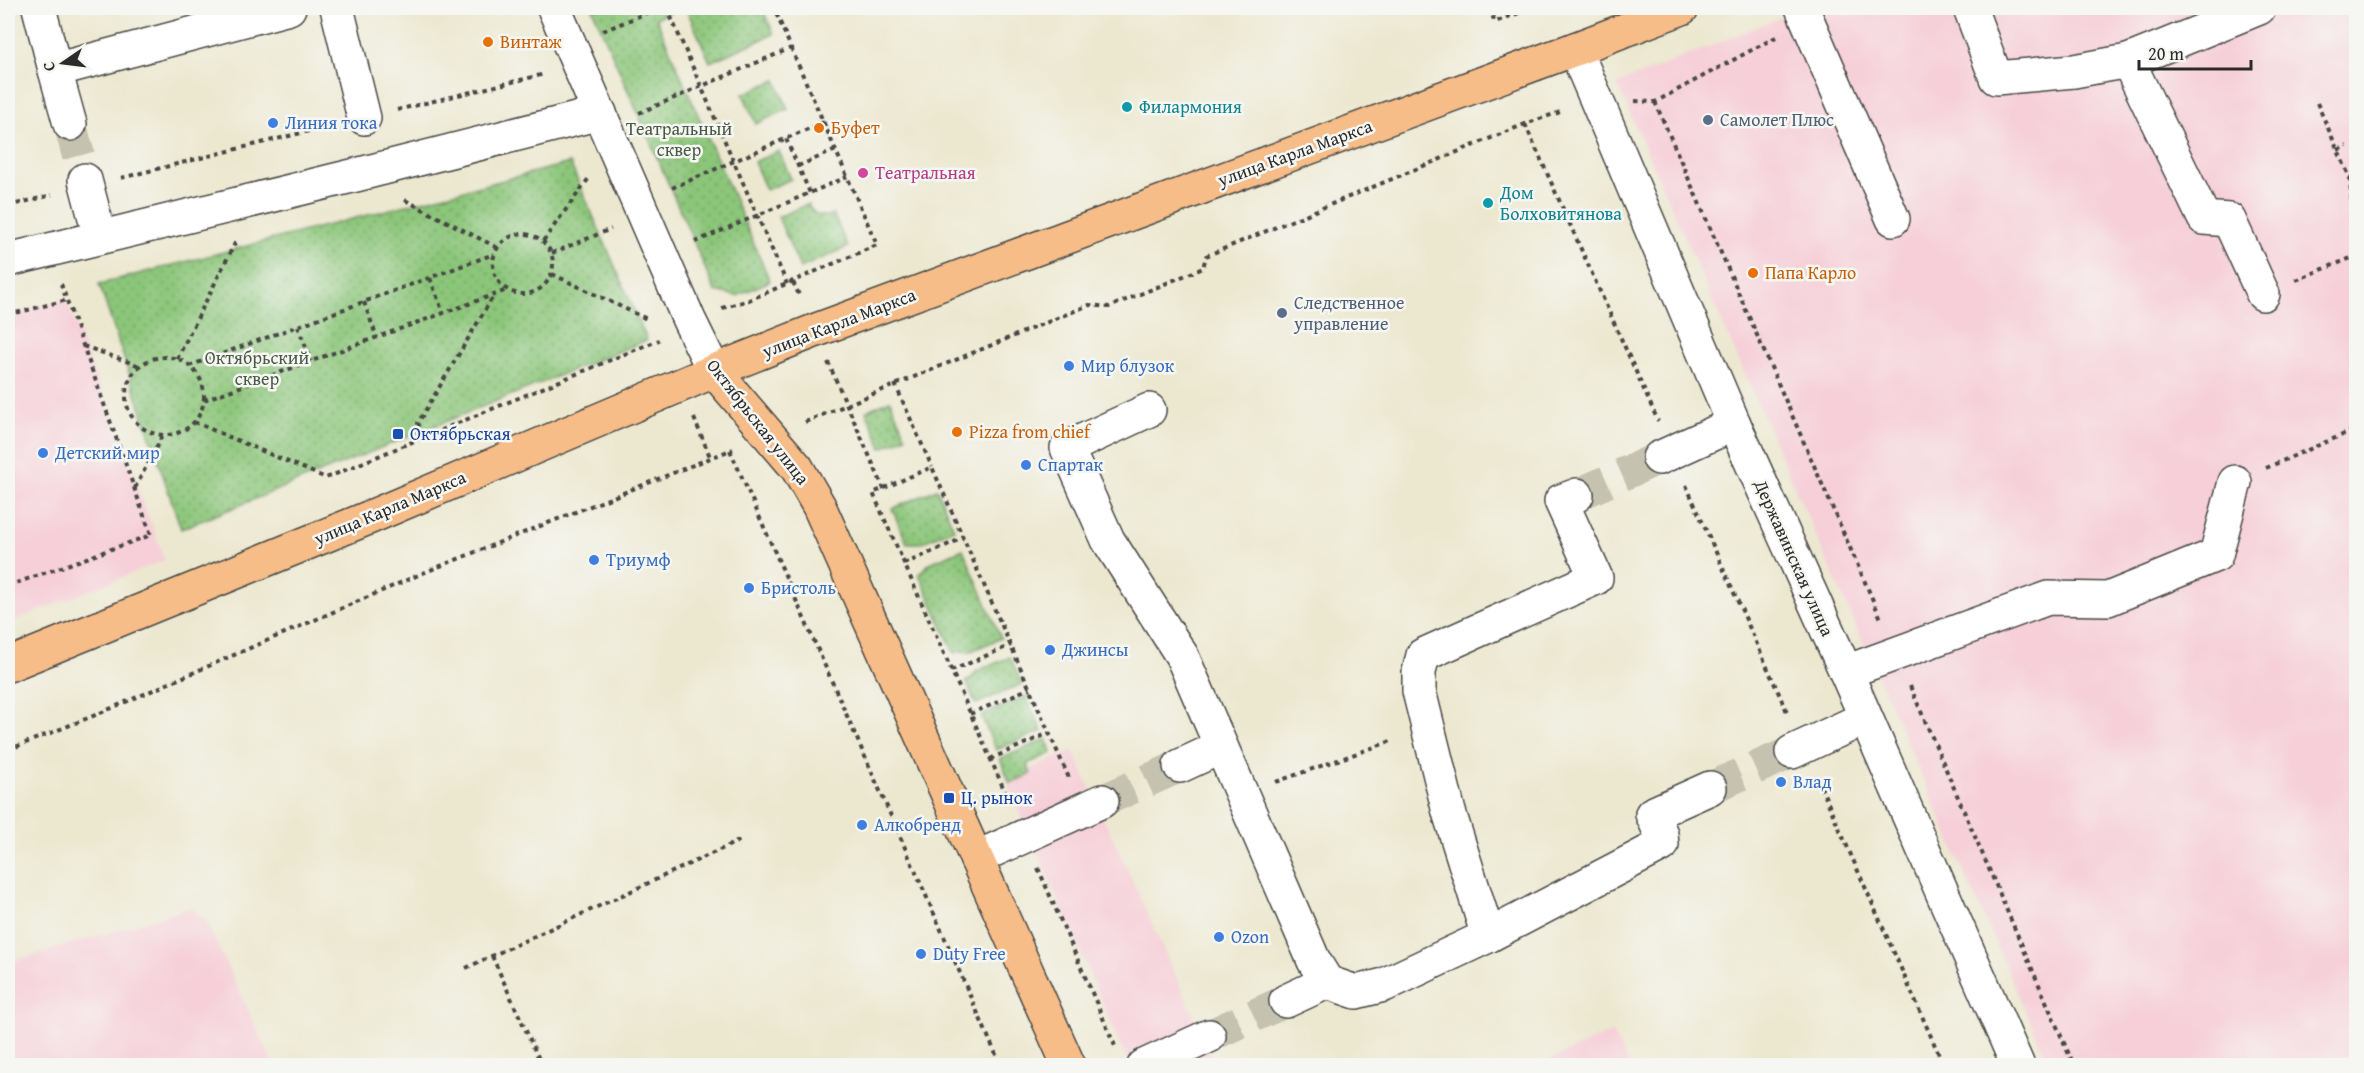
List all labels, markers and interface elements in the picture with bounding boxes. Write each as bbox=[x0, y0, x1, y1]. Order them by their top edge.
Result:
place label: Винтаж bbox=[500, 28, 563, 55]
north arrow bbox=[33, 33, 93, 93]
scale bar bbox=[2139, 33, 2252, 71]
marker: Винтаж bbox=[481, 35, 495, 49]
text: 20 m bbox=[2148, 40, 2184, 67]
text: С bbox=[36, 59, 61, 74]
place label: Филармония bbox=[1139, 93, 1242, 120]
marker: Филармония bbox=[1120, 100, 1134, 114]
place label: Самолет Плюс bbox=[1720, 106, 1834, 133]
place label: Линия тока bbox=[285, 109, 378, 136]
street label: улица Карла Маркса bbox=[1213, 112, 1376, 193]
marker: Самолет Плюс bbox=[1701, 113, 1715, 127]
place label: Буфет bbox=[831, 114, 880, 141]
park label: Театральный сквер bbox=[626, 115, 732, 163]
marker: Линия тока bbox=[266, 116, 280, 130]
marker: Буфет bbox=[812, 121, 826, 135]
place label: Театральная bbox=[875, 159, 976, 186]
marker: Театральная bbox=[856, 166, 870, 180]
place label: Дом Болховитянова bbox=[1499, 179, 1622, 227]
marker: Дом Болховитянова bbox=[1481, 196, 1495, 210]
place label: Папа Карло bbox=[1765, 259, 1856, 286]
marker: Папа Карло bbox=[1746, 266, 1760, 280]
street label: улица Карла Маркса bbox=[757, 281, 920, 365]
place label: Следственное управление bbox=[1293, 289, 1404, 337]
marker: Следственное управление bbox=[1275, 306, 1289, 320]
park label: Октябрьский сквер bbox=[205, 344, 309, 392]
place label: Мир блузок bbox=[1081, 352, 1175, 379]
street label: Октябрьская улица bbox=[701, 353, 816, 491]
marker: Мир блузок bbox=[1062, 359, 1076, 373]
place label: Pizza from chief bbox=[969, 418, 1092, 445]
place label: Октябрьская bbox=[410, 420, 511, 447]
marker: Pizza from chief bbox=[950, 425, 964, 439]
marker: Октябрьская bbox=[391, 427, 405, 441]
place label: Детский мир bbox=[54, 439, 160, 466]
marker: Детский мир bbox=[36, 446, 50, 460]
place label: Спартак bbox=[1038, 451, 1103, 478]
marker: Спартак bbox=[1019, 458, 1033, 472]
street label: улица Карла Маркса bbox=[309, 463, 470, 552]
street label: Державинская улица bbox=[1747, 474, 1841, 641]
place label: Триумф bbox=[606, 546, 671, 573]
marker: Триумф bbox=[587, 553, 601, 567]
place label: Бристоль bbox=[761, 574, 836, 601]
marker: Бристоль bbox=[742, 581, 756, 595]
place label: Джинсы bbox=[1061, 636, 1129, 663]
marker: Джинсы bbox=[1043, 643, 1057, 657]
place label: Влад bbox=[1793, 768, 1832, 795]
marker: Влад bbox=[1774, 775, 1788, 789]
place label: Ц. рынок bbox=[961, 784, 1033, 811]
marker: Ц. рынок bbox=[942, 791, 956, 805]
place label: Алкобренд bbox=[874, 811, 961, 838]
marker: Алкобренд bbox=[855, 818, 869, 832]
place label: Ozon bbox=[1231, 923, 1269, 950]
marker: Ozon bbox=[1212, 930, 1226, 944]
place label: Duty Free bbox=[933, 940, 1006, 967]
marker: Duty Free bbox=[914, 947, 928, 961]

